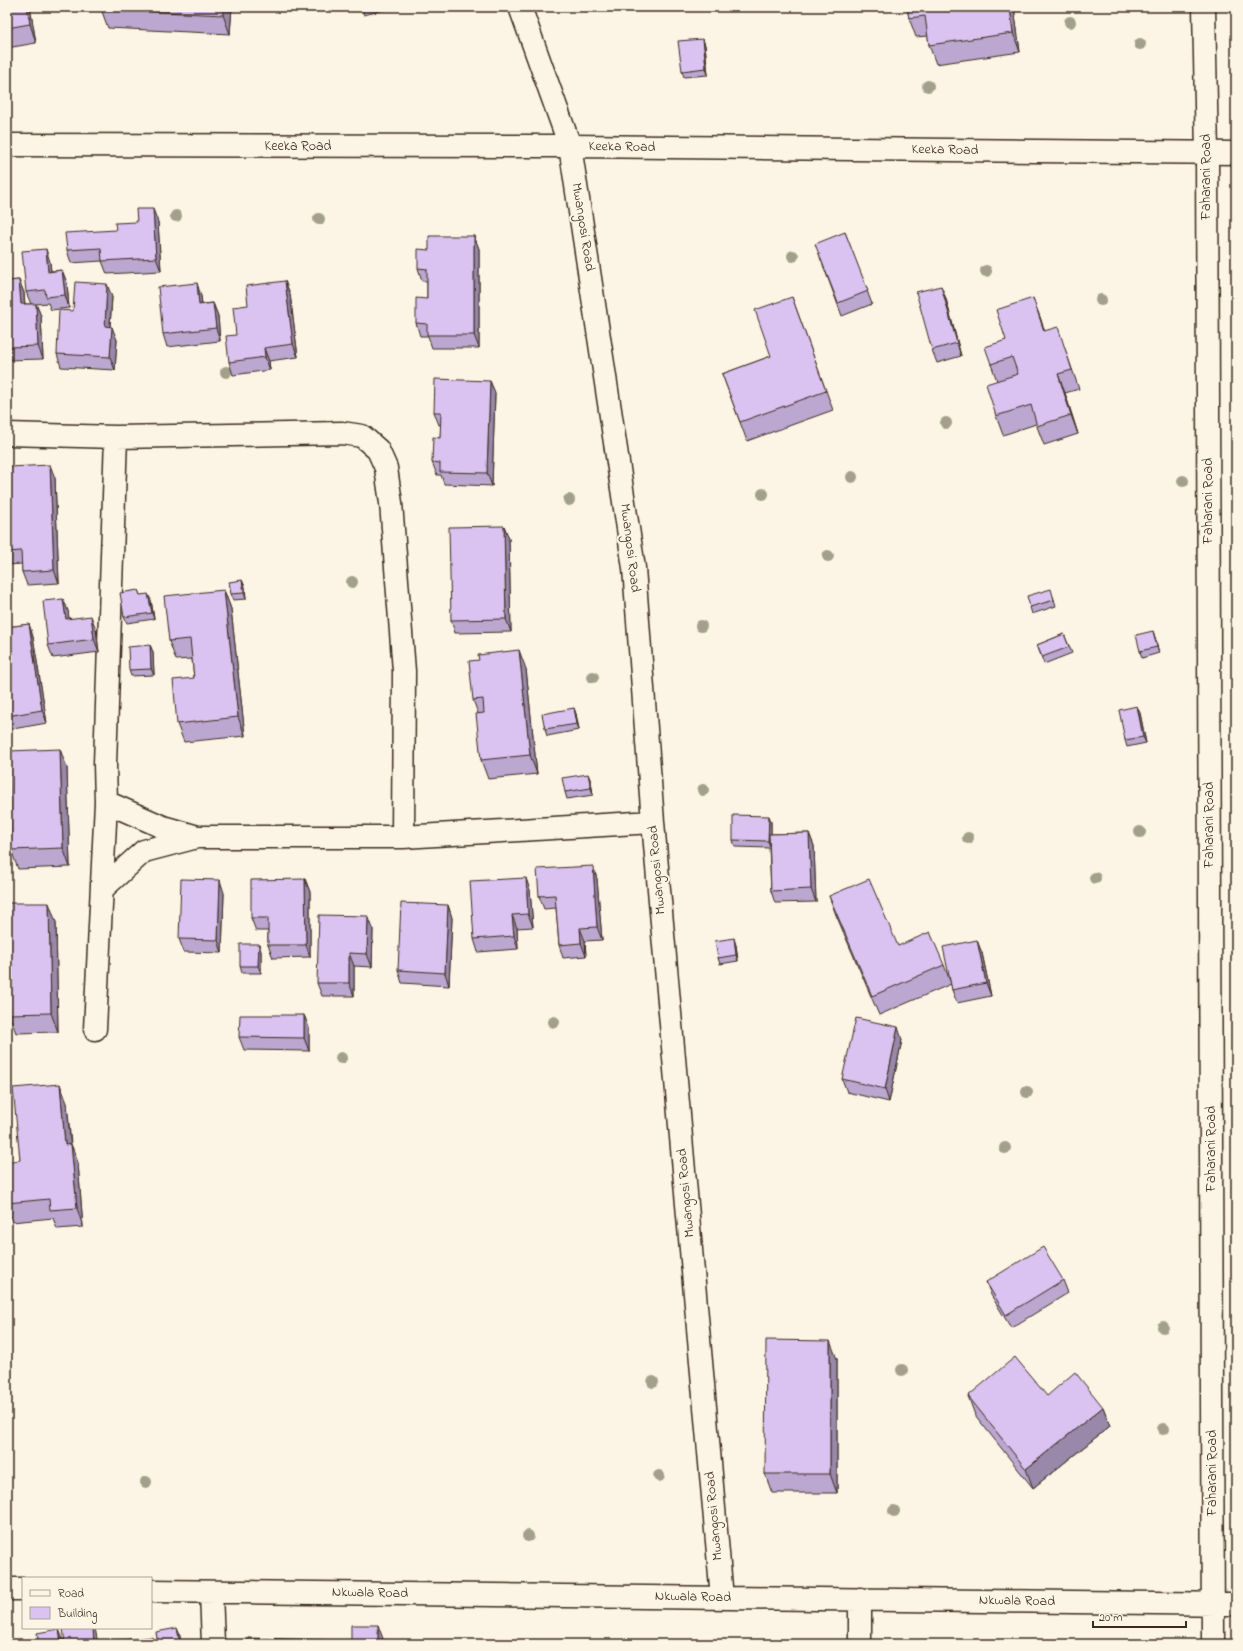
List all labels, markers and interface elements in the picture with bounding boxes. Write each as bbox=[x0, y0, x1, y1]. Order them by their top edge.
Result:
street label: Faharani Road bbox=[1196, 134, 1217, 221]
street label: Keeka Road bbox=[265, 136, 332, 157]
street label: Keeka Road bbox=[588, 136, 656, 158]
street label: Keeka Road bbox=[911, 139, 979, 161]
street label: Mwangosi Road bbox=[565, 181, 600, 273]
street label: Faharani Road bbox=[1198, 458, 1219, 545]
street label: Mwangosi Road bbox=[613, 502, 646, 594]
street label: Faharani Road bbox=[1199, 782, 1220, 869]
street label: Mwangosi Road bbox=[643, 824, 672, 915]
street label: Faharani Road bbox=[1201, 1106, 1222, 1193]
street label: Mwangosi Road bbox=[672, 1147, 701, 1238]
street label: Faharani Road bbox=[1202, 1430, 1223, 1517]
street label: Mwangosi Road bbox=[700, 1470, 729, 1561]
legend bbox=[22, 1577, 152, 1629]
street label: Nkwala Road bbox=[332, 1582, 408, 1604]
text: Road bbox=[58, 1585, 84, 1603]
street label: Nkwala Road bbox=[655, 1586, 731, 1608]
street label: Nkwala Road bbox=[979, 1590, 1055, 1612]
scale bar bbox=[1093, 1603, 1186, 1629]
text: Building bbox=[57, 1605, 97, 1624]
text: 20 m bbox=[1099, 1609, 1122, 1627]

